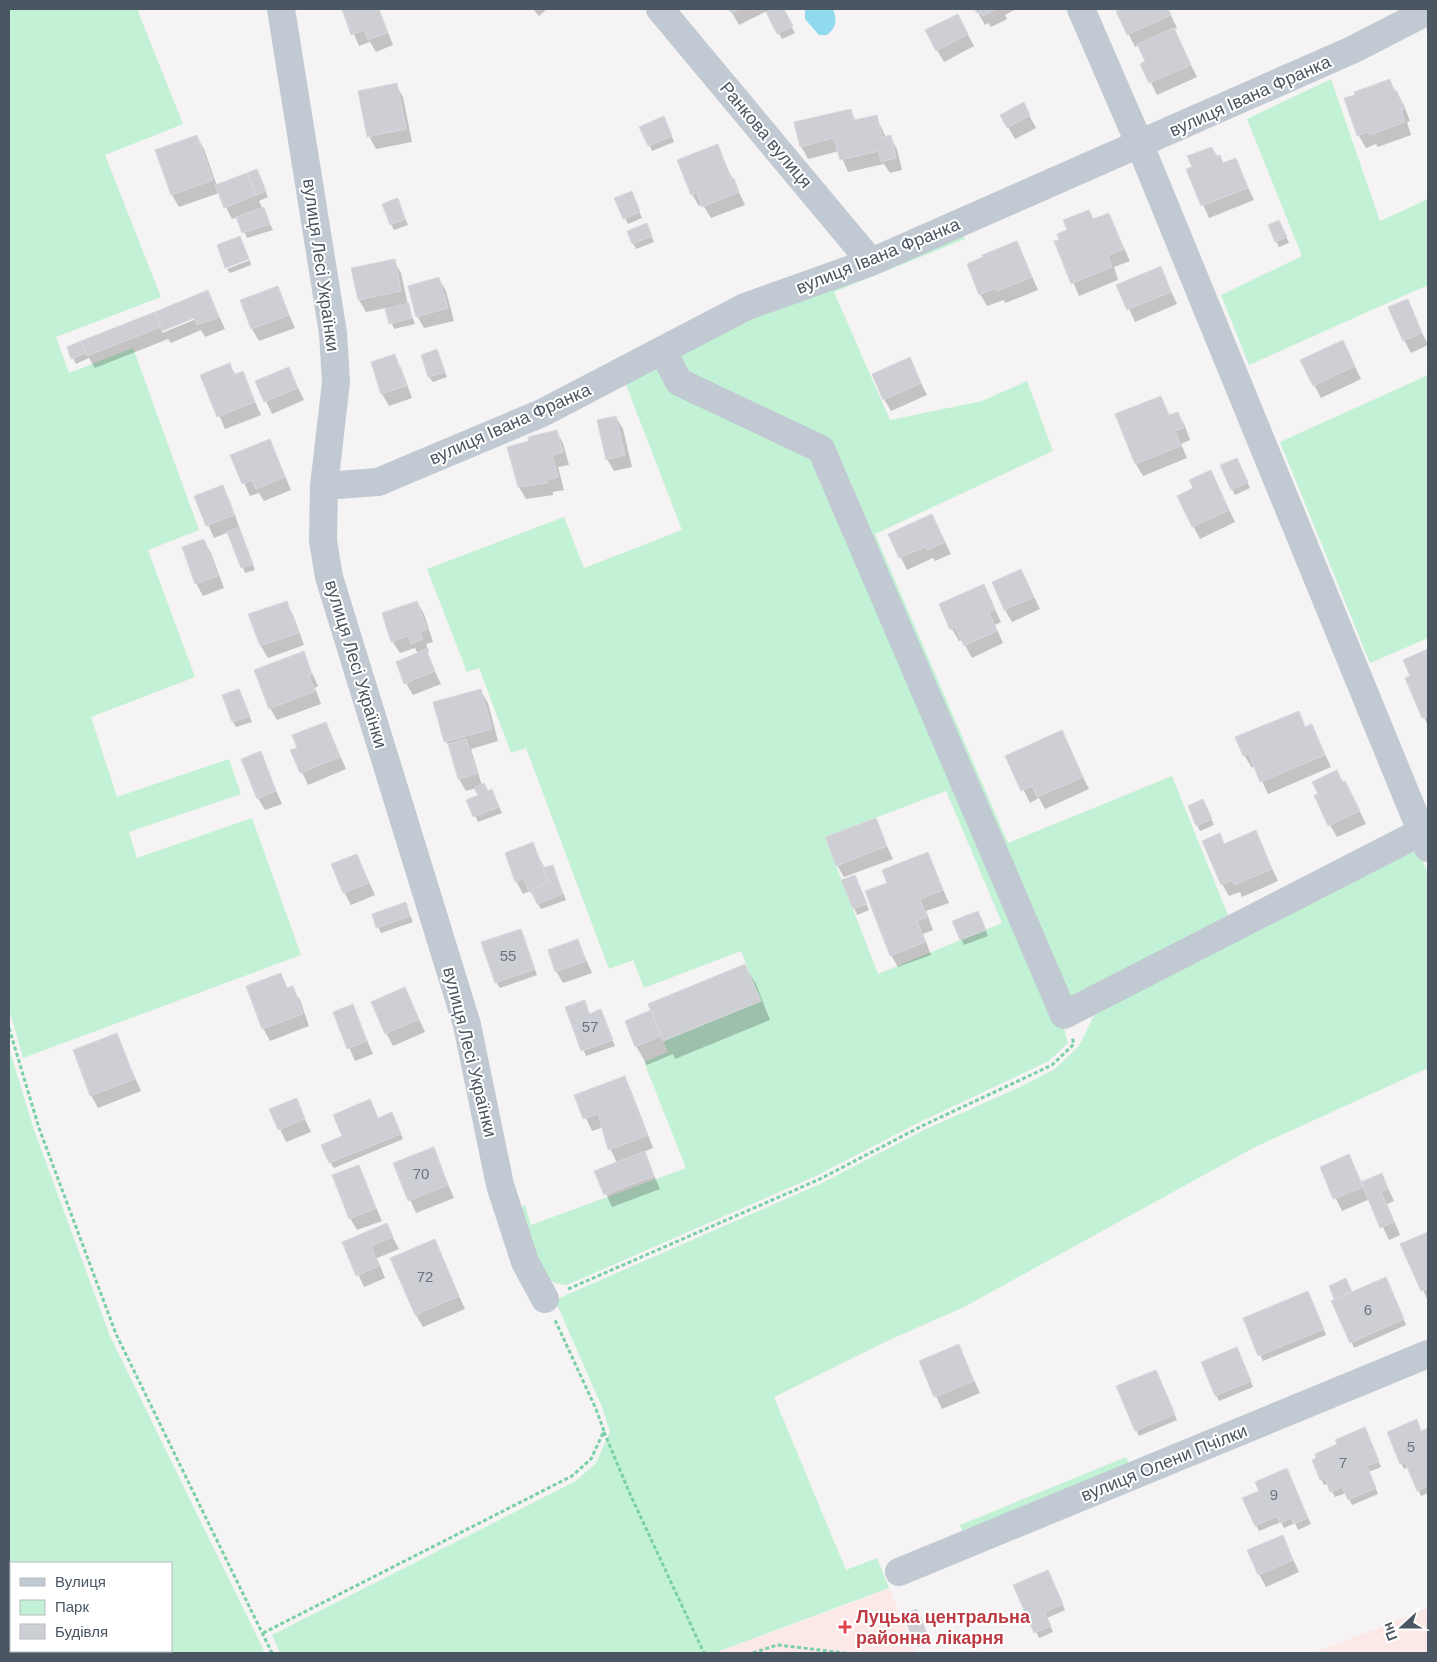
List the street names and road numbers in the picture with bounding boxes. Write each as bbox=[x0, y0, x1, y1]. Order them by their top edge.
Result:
street label: вулиця Івана Франка bbox=[1166, 51, 1335, 141]
street label: Ранкова вулиця bbox=[716, 78, 816, 192]
street label: вулиця Лесі Українки bbox=[299, 177, 343, 353]
street label: вулиця Івана Франка bbox=[793, 214, 964, 298]
street label: вулиця Івана Франка bbox=[426, 379, 595, 469]
street label: вулиця Лесі Українки bbox=[321, 578, 391, 750]
street label: вулиця Лесі Українки bbox=[439, 965, 501, 1139]
street label: вулиця Олени Пчілки bbox=[1078, 1420, 1250, 1506]

